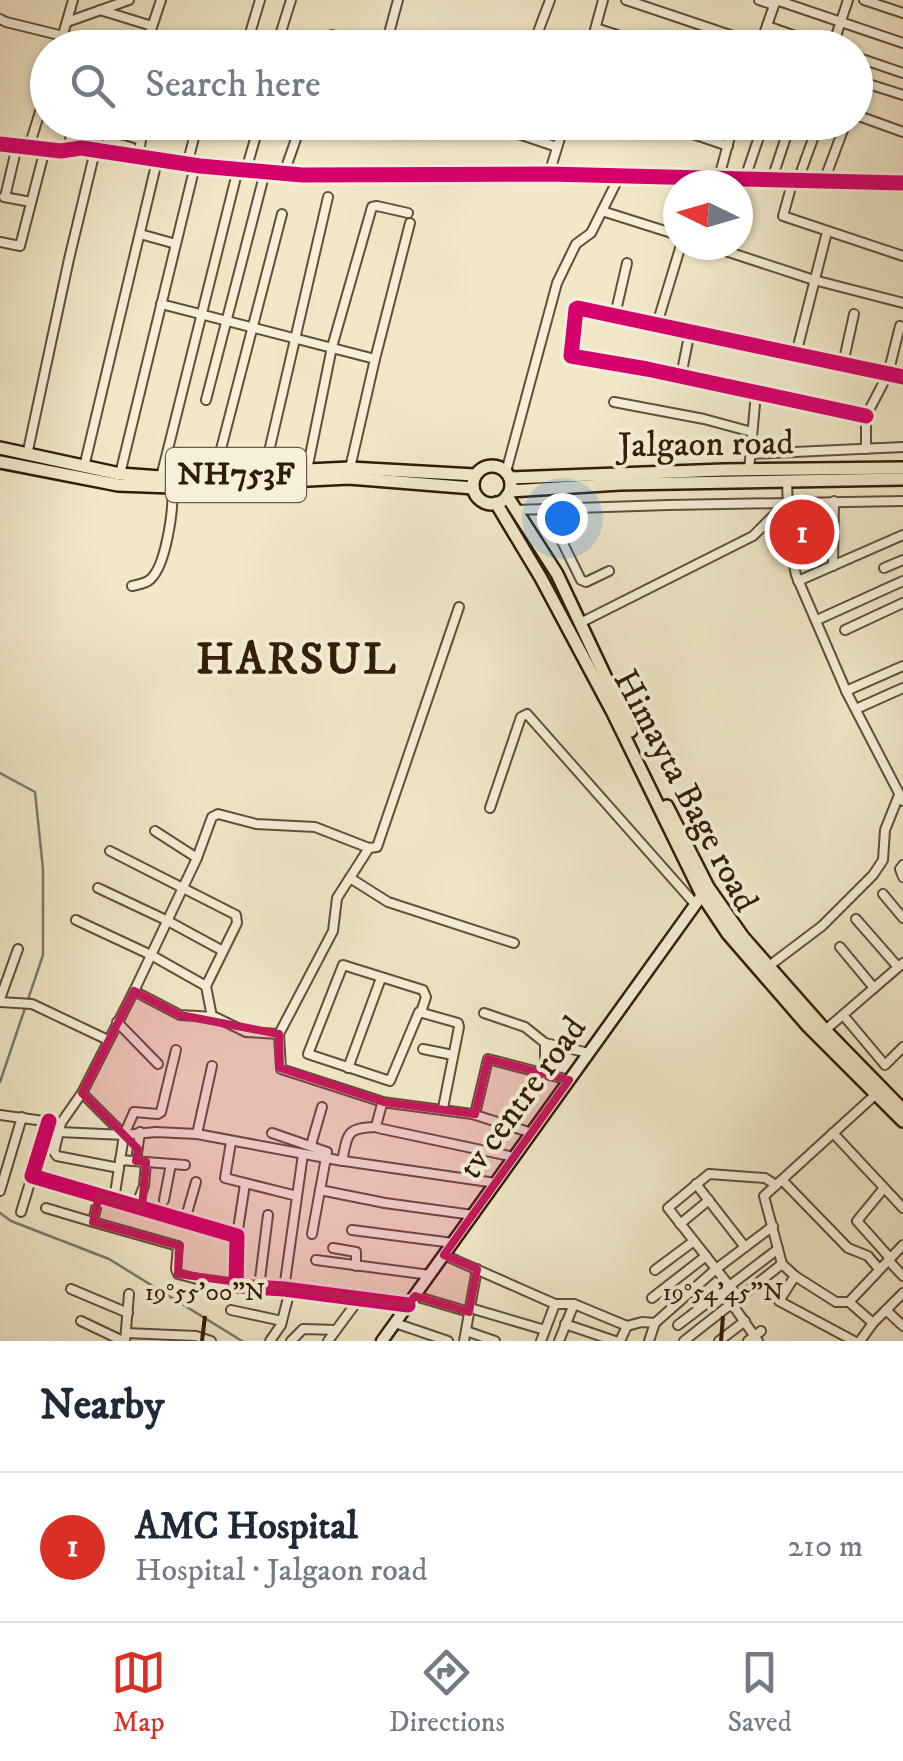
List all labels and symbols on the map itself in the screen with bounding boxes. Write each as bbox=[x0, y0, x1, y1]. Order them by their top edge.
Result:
north arrow bbox=[663, 170, 753, 260]
street label: Jalgaon road bbox=[615, 421, 795, 469]
road number: NH753F bbox=[166, 448, 306, 502]
your location bbox=[537, 493, 588, 544]
pin: 1 bbox=[770, 494, 834, 570]
district label: HARSUL bbox=[196, 632, 398, 688]
street label: Himayta Bage road bbox=[603, 662, 768, 920]
street label: tv centre road bbox=[449, 1008, 597, 1188]
text: 19°55'00"N bbox=[145, 1277, 265, 1308]
text: 19°54'45"N bbox=[662, 1277, 784, 1308]

